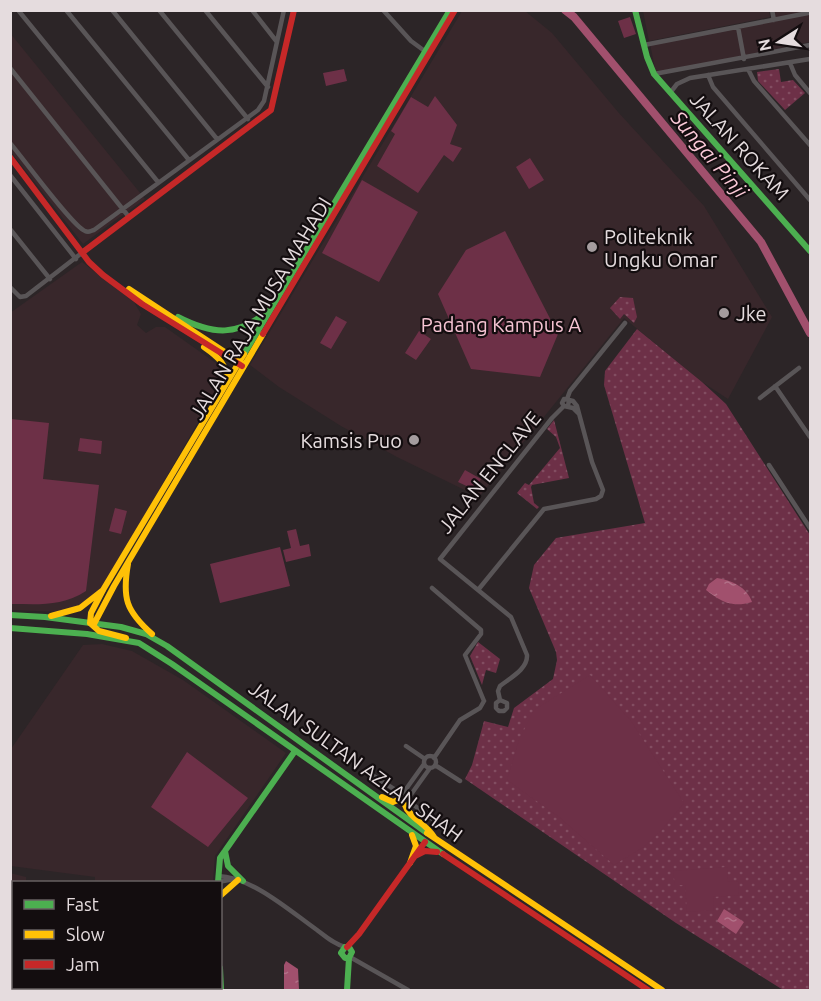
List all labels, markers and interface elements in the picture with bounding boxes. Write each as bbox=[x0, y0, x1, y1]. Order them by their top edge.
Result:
north arrow bbox=[749, 12, 809, 72]
text: N bbox=[754, 37, 774, 53]
street label: JALAN ROKAM bbox=[686, 88, 794, 204]
water label: Sungai Pinji bbox=[666, 105, 754, 203]
street label: JALAN RAJA MUSA MAHADI bbox=[184, 193, 336, 423]
place label: Politeknik Ungku Omar bbox=[604, 225, 718, 271]
marker: Politeknik Ungku Omar bbox=[585, 240, 599, 254]
place label: Jke bbox=[736, 302, 767, 325]
marker: Jke bbox=[717, 306, 731, 320]
park label: Padang Kampus A bbox=[421, 313, 581, 336]
street label: JALAN ENCLAVE bbox=[433, 407, 545, 537]
place label: Kamsis Puo bbox=[300, 429, 402, 452]
marker: Kamsis Puo bbox=[407, 433, 421, 447]
street label: JALAN SULTAN AZLAN SHAH bbox=[245, 676, 467, 846]
legend bbox=[12, 881, 222, 989]
text: Fast bbox=[66, 894, 99, 914]
text: Slow bbox=[66, 924, 105, 944]
text: Jam bbox=[66, 954, 100, 974]

